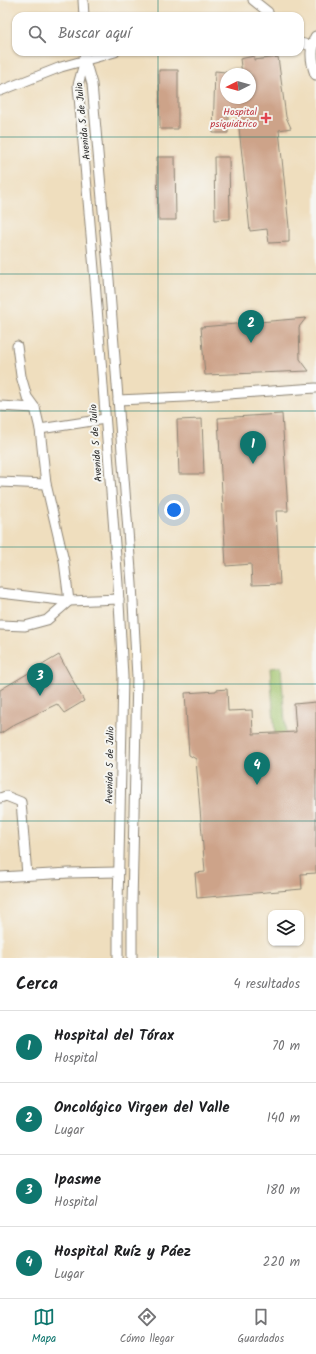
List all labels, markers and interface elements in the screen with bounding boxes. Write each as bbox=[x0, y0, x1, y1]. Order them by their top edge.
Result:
search box bbox=[12, 12, 304, 56]
text: Buscar aquí bbox=[58, 22, 131, 46]
icon: search bbox=[26, 23, 48, 45]
north arrow bbox=[220, 68, 256, 104]
street label: Avenida 5 de Julio bbox=[71, 81, 95, 161]
place label: Hospital psiquiátrico bbox=[209, 104, 258, 132]
marker: Hospital psiquiátrico bbox=[260, 112, 272, 124]
pin: 2 bbox=[238, 310, 264, 343]
street label: Avenida 5 de Julio bbox=[85, 403, 107, 482]
pin: 1 bbox=[240, 431, 266, 464]
your location bbox=[164, 500, 184, 520]
pin: 3 bbox=[27, 663, 53, 696]
street label: Avenida 5 de Julio bbox=[101, 725, 119, 804]
pin: 4 bbox=[244, 752, 270, 785]
map controls bbox=[268, 910, 304, 946]
button: layers bbox=[268, 910, 304, 946]
text: Cerca bbox=[16, 971, 58, 998]
text: 4 resultados bbox=[233, 974, 300, 995]
text: Hospital del Tórax bbox=[54, 1024, 174, 1048]
text: 1 bbox=[27, 1036, 31, 1057]
text: 70 m bbox=[272, 1036, 300, 1057]
text: Hospital bbox=[54, 1048, 98, 1069]
text: Oncológico Virgen del Valle bbox=[54, 1096, 230, 1120]
text: 2 bbox=[25, 1108, 33, 1129]
text: 140 m bbox=[267, 1108, 300, 1129]
text: Lugar bbox=[54, 1120, 84, 1141]
text: Ipasme bbox=[54, 1168, 101, 1192]
text: 3 bbox=[25, 1180, 33, 1201]
text: 180 m bbox=[266, 1180, 300, 1201]
text: Hospital bbox=[54, 1192, 98, 1213]
text: Hospital Ruíz y Páez bbox=[54, 1240, 191, 1264]
text: 4 bbox=[25, 1252, 33, 1273]
text: 220 m bbox=[263, 1252, 300, 1273]
text: Lugar bbox=[54, 1264, 84, 1285]
tab: Mapa bbox=[32, 1306, 56, 1348]
tab: Cómo llegar bbox=[120, 1306, 174, 1348]
tab: Guardados bbox=[238, 1306, 284, 1348]

